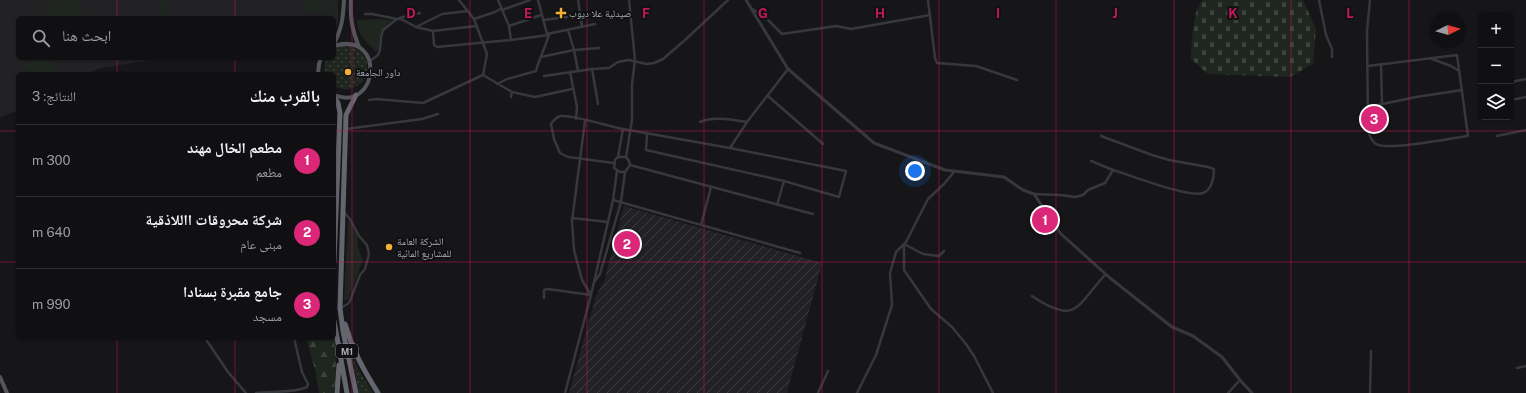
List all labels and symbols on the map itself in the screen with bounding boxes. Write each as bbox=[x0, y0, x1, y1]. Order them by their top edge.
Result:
text: D bbox=[406, 6, 416, 21]
text: E bbox=[524, 6, 532, 21]
text: F bbox=[642, 6, 650, 21]
text: G bbox=[758, 6, 768, 21]
text: H bbox=[875, 6, 885, 21]
text: I bbox=[996, 6, 1000, 21]
text: J bbox=[1112, 6, 1118, 21]
text: K bbox=[1228, 6, 1238, 21]
text: L bbox=[1346, 6, 1354, 21]
place label: صيدلية علا ديوب bbox=[569, 7, 632, 19]
marker: صيدلية علا ديوب bbox=[556, 8, 566, 18]
north arrow bbox=[1430, 12, 1466, 48]
place label: داور الجامعة bbox=[356, 66, 400, 78]
marker: داور الجامعة bbox=[343, 67, 353, 77]
pin: 3 bbox=[1361, 104, 1387, 134]
your location bbox=[905, 161, 925, 181]
pin: 1 bbox=[1032, 205, 1058, 235]
pin: 2 bbox=[614, 229, 640, 259]
place label: الشركة العامة للمشاريع المائية bbox=[397, 235, 451, 260]
marker: الشركة العامة للمشاريع المائية bbox=[384, 242, 394, 252]
road number: M1 bbox=[336, 344, 358, 358]

